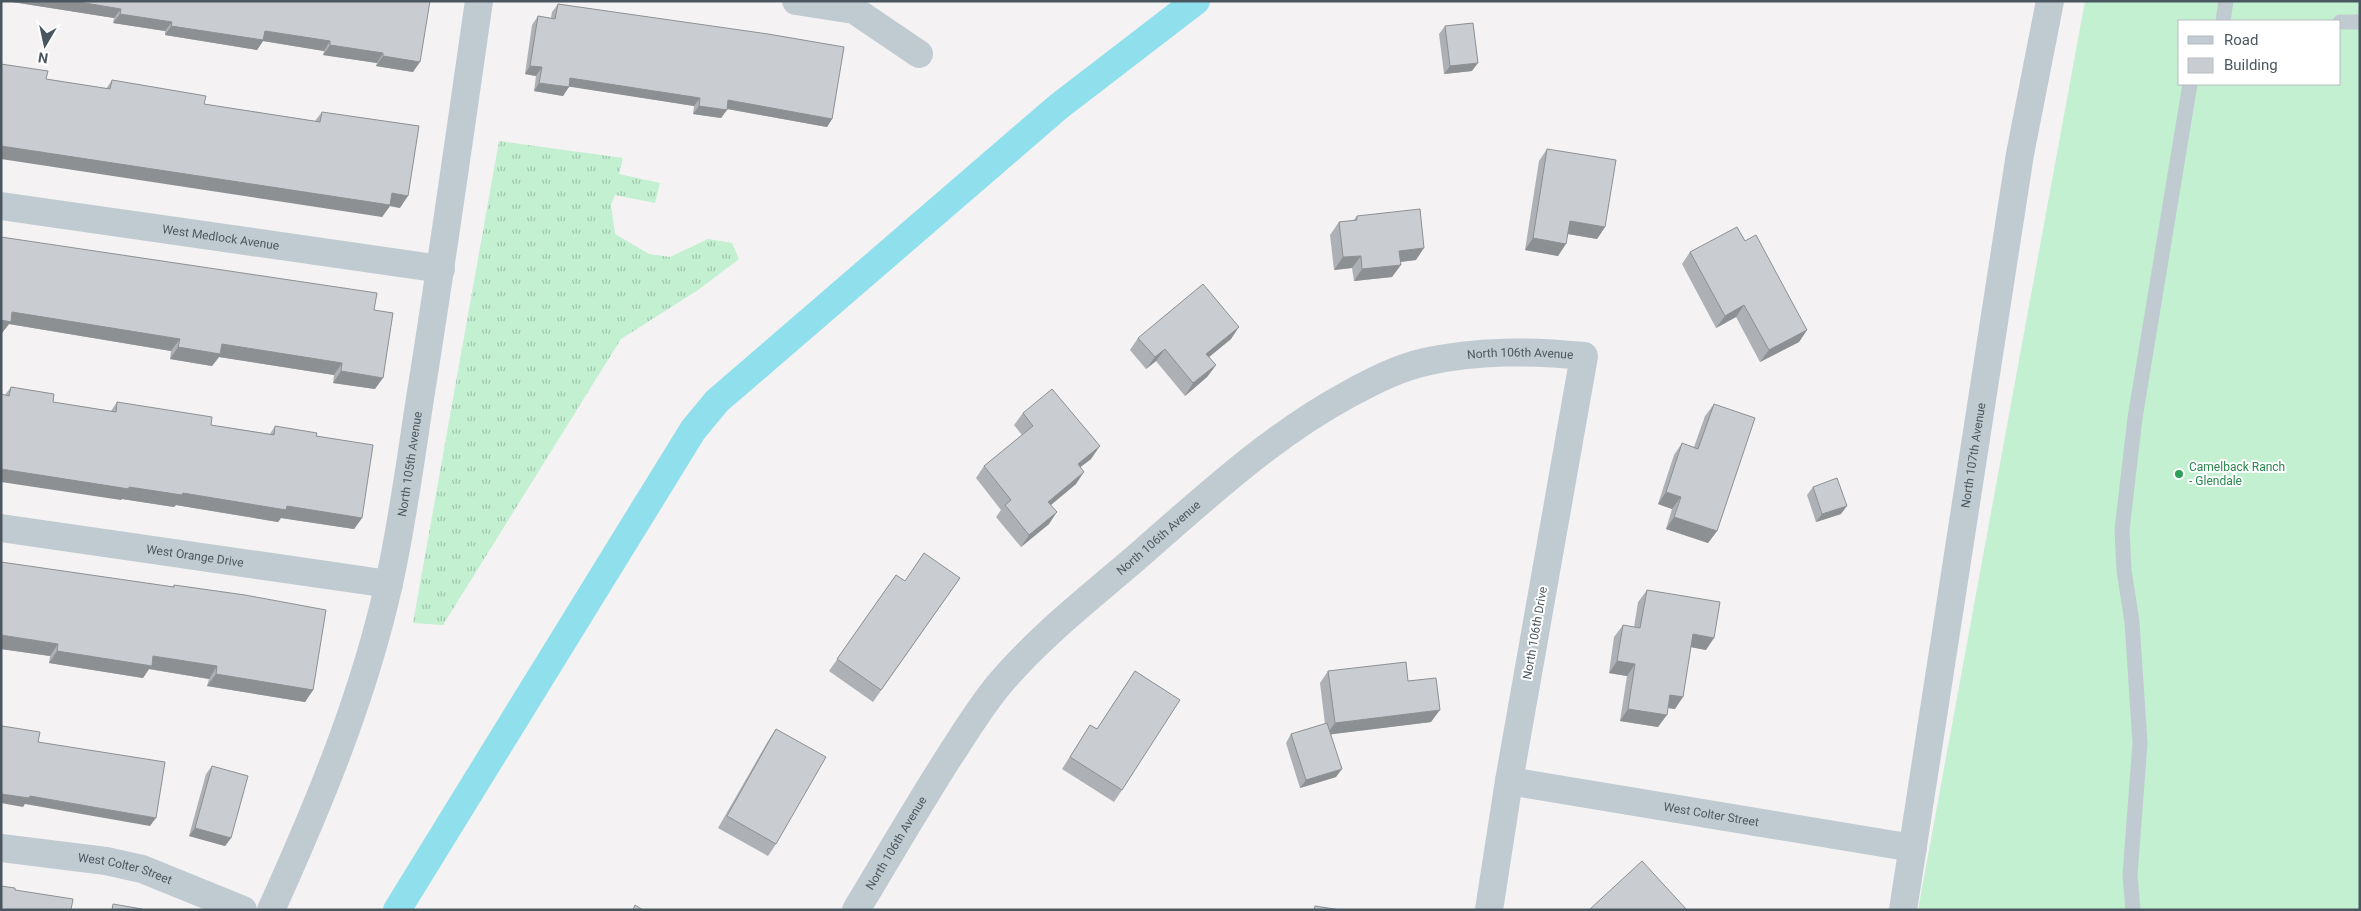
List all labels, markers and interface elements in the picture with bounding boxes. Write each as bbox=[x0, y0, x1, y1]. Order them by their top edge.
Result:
north arrow bbox=[20, 20, 70, 70]
legend bbox=[2178, 20, 2341, 85]
text: Road bbox=[2224, 31, 2258, 49]
text: N bbox=[37, 49, 49, 67]
text: Building bbox=[2224, 56, 2278, 74]
street label: West Medlock Avenue bbox=[161, 222, 280, 253]
street label: North 106th Avenue bbox=[1467, 345, 1574, 362]
street label: North 107th Avenue bbox=[1958, 402, 1988, 509]
street label: North 105th Avenue bbox=[395, 411, 425, 518]
place label: Camelback Ranch - Glendale bbox=[2189, 460, 2285, 488]
marker: Camelback Ranch - Glendale bbox=[2173, 468, 2185, 480]
street label: North 106th Avenue bbox=[1114, 498, 1203, 578]
street label: West Orange Drive bbox=[145, 542, 245, 570]
street label: North 106th Drive bbox=[1520, 586, 1550, 680]
street label: North 106th Avenue bbox=[863, 794, 930, 892]
street label: West Colter Street bbox=[1662, 800, 1760, 829]
street label: West Colter Street bbox=[77, 851, 174, 887]

